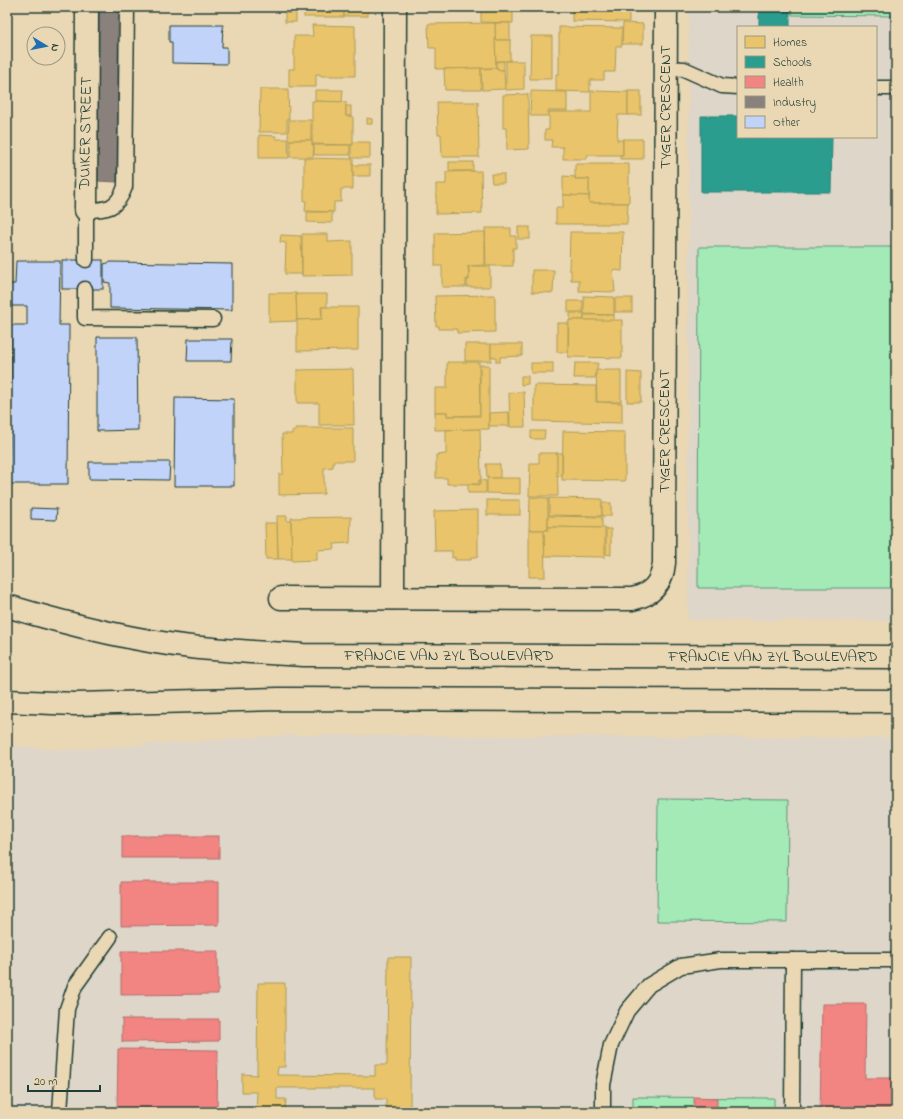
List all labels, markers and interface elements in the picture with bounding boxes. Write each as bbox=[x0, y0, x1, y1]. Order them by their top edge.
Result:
north arrow bbox=[26, 26, 66, 66]
legend bbox=[737, 26, 877, 138]
text: Homes bbox=[773, 34, 807, 52]
text: N bbox=[46, 43, 63, 53]
street label: TYGER CRESCENT bbox=[654, 45, 678, 169]
text: Schools bbox=[773, 54, 812, 72]
text: Health bbox=[773, 74, 804, 92]
street label: DUIKER STREET bbox=[73, 76, 99, 191]
text: Industry bbox=[773, 94, 816, 113]
text: Other bbox=[773, 114, 800, 132]
street label: TYGER CRESCENT bbox=[653, 369, 677, 493]
street label: FRANCIE VAN ZYL BOULEVARD bbox=[343, 644, 554, 668]
street label: FRANCIE VAN ZYL BOULEVARD bbox=[667, 645, 878, 669]
scale bar bbox=[28, 1067, 100, 1093]
text: 20 m bbox=[34, 1073, 57, 1091]

